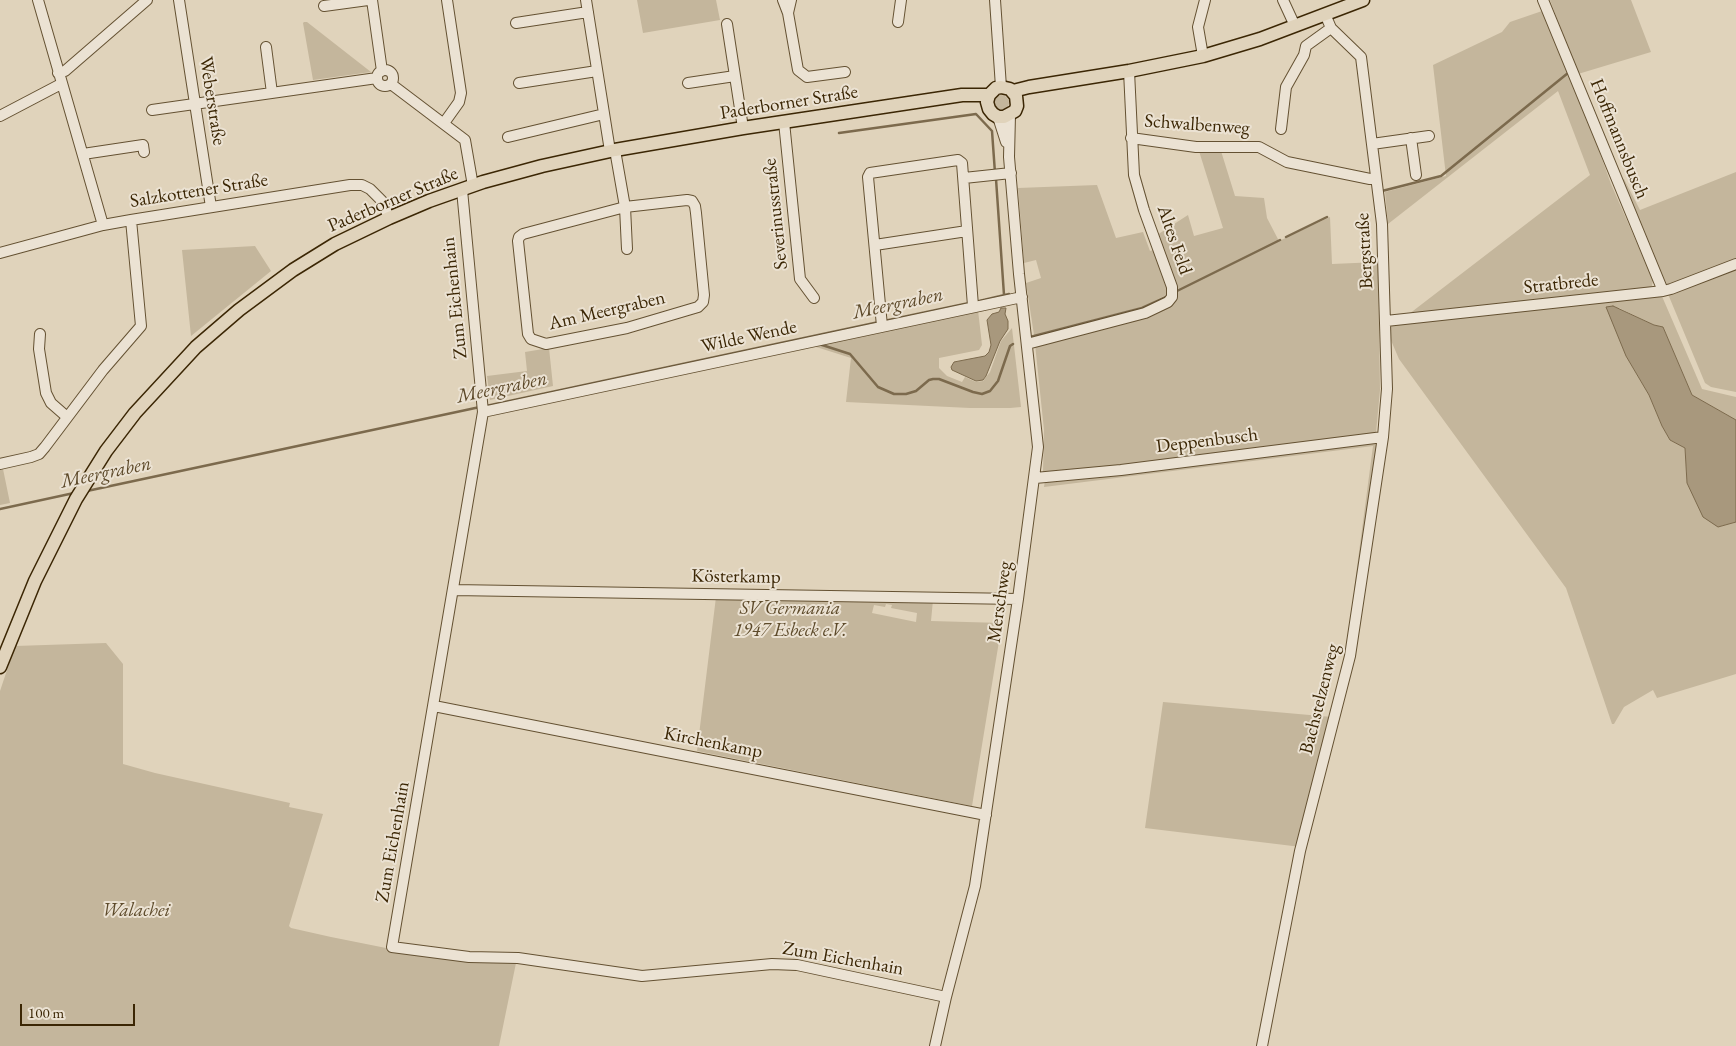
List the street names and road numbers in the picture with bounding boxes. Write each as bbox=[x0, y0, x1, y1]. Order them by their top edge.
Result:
street label: Weberstraße bbox=[194, 55, 230, 147]
street label: Hoffmannsbusch bbox=[1585, 76, 1653, 202]
street label: Paderborner Straße bbox=[718, 81, 860, 125]
street label: Schwalbenweg bbox=[1143, 110, 1251, 140]
street label: Severinusstraße bbox=[759, 157, 793, 271]
street label: Paderborner Straße bbox=[324, 162, 462, 238]
street label: Salzkottener Straße bbox=[129, 169, 269, 213]
street label: Altes Feld bbox=[1152, 202, 1196, 278]
street label: Bergstraße bbox=[1352, 212, 1378, 290]
street label: Zum Eichenhain bbox=[437, 236, 473, 360]
street label: Stratbrede bbox=[1522, 269, 1600, 299]
street label: Am Meergraben bbox=[547, 287, 667, 335]
street label: Wilde Wende bbox=[699, 316, 799, 358]
street label: Deppenbusch bbox=[1155, 423, 1259, 459]
street label: Merschweg bbox=[983, 560, 1017, 644]
street label: Kösterkamp bbox=[691, 565, 781, 589]
street label: Bachstelzenweg bbox=[1295, 642, 1345, 756]
street label: Kirchenkamp bbox=[662, 722, 764, 764]
street label: Zum Eichenhain bbox=[371, 780, 415, 904]
street label: Zum Eichenhain bbox=[781, 937, 905, 981]

